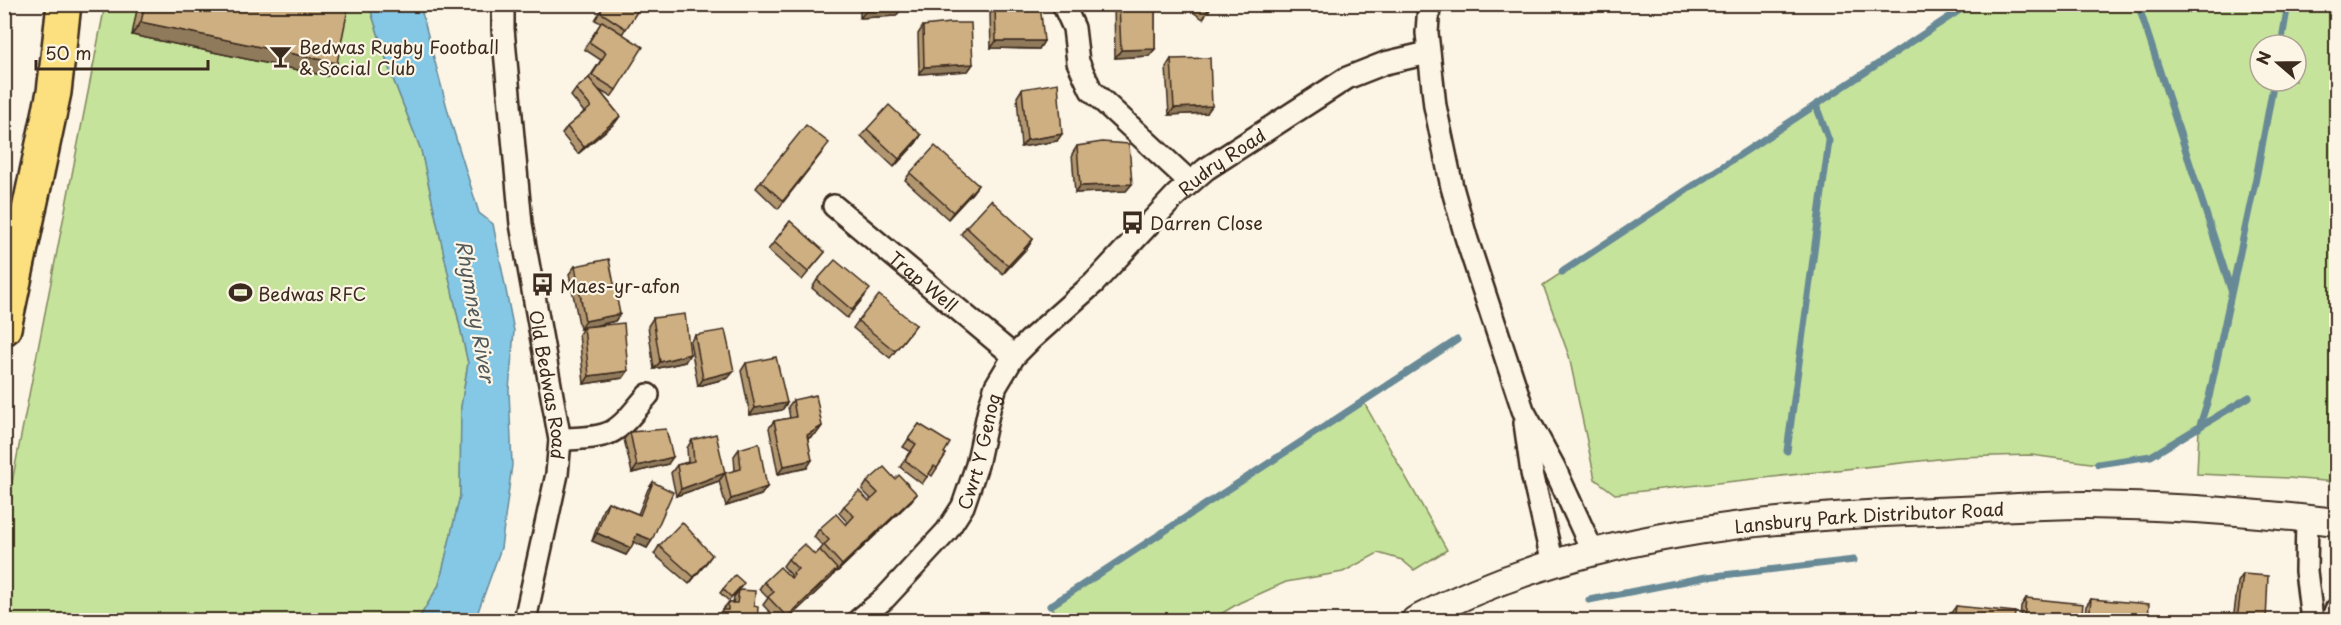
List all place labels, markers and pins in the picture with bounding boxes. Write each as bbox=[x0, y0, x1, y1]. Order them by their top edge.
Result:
place label: Bedwas Rugby Football & Social Club bbox=[299, 33, 499, 81]
bar icon: Bedwas Rugby Football & Social Club bbox=[268, 43, 294, 69]
bus stop icon: Darren Close bbox=[1119, 209, 1145, 235]
place label: Darren Close bbox=[1150, 209, 1263, 236]
bus stop icon: Maes-yr-afon bbox=[529, 272, 555, 298]
place label: Maes-yr-afon bbox=[560, 272, 680, 299]
sports icon: Bedwas RFC bbox=[227, 280, 253, 306]
place label: Bedwas RFC bbox=[258, 280, 366, 307]

